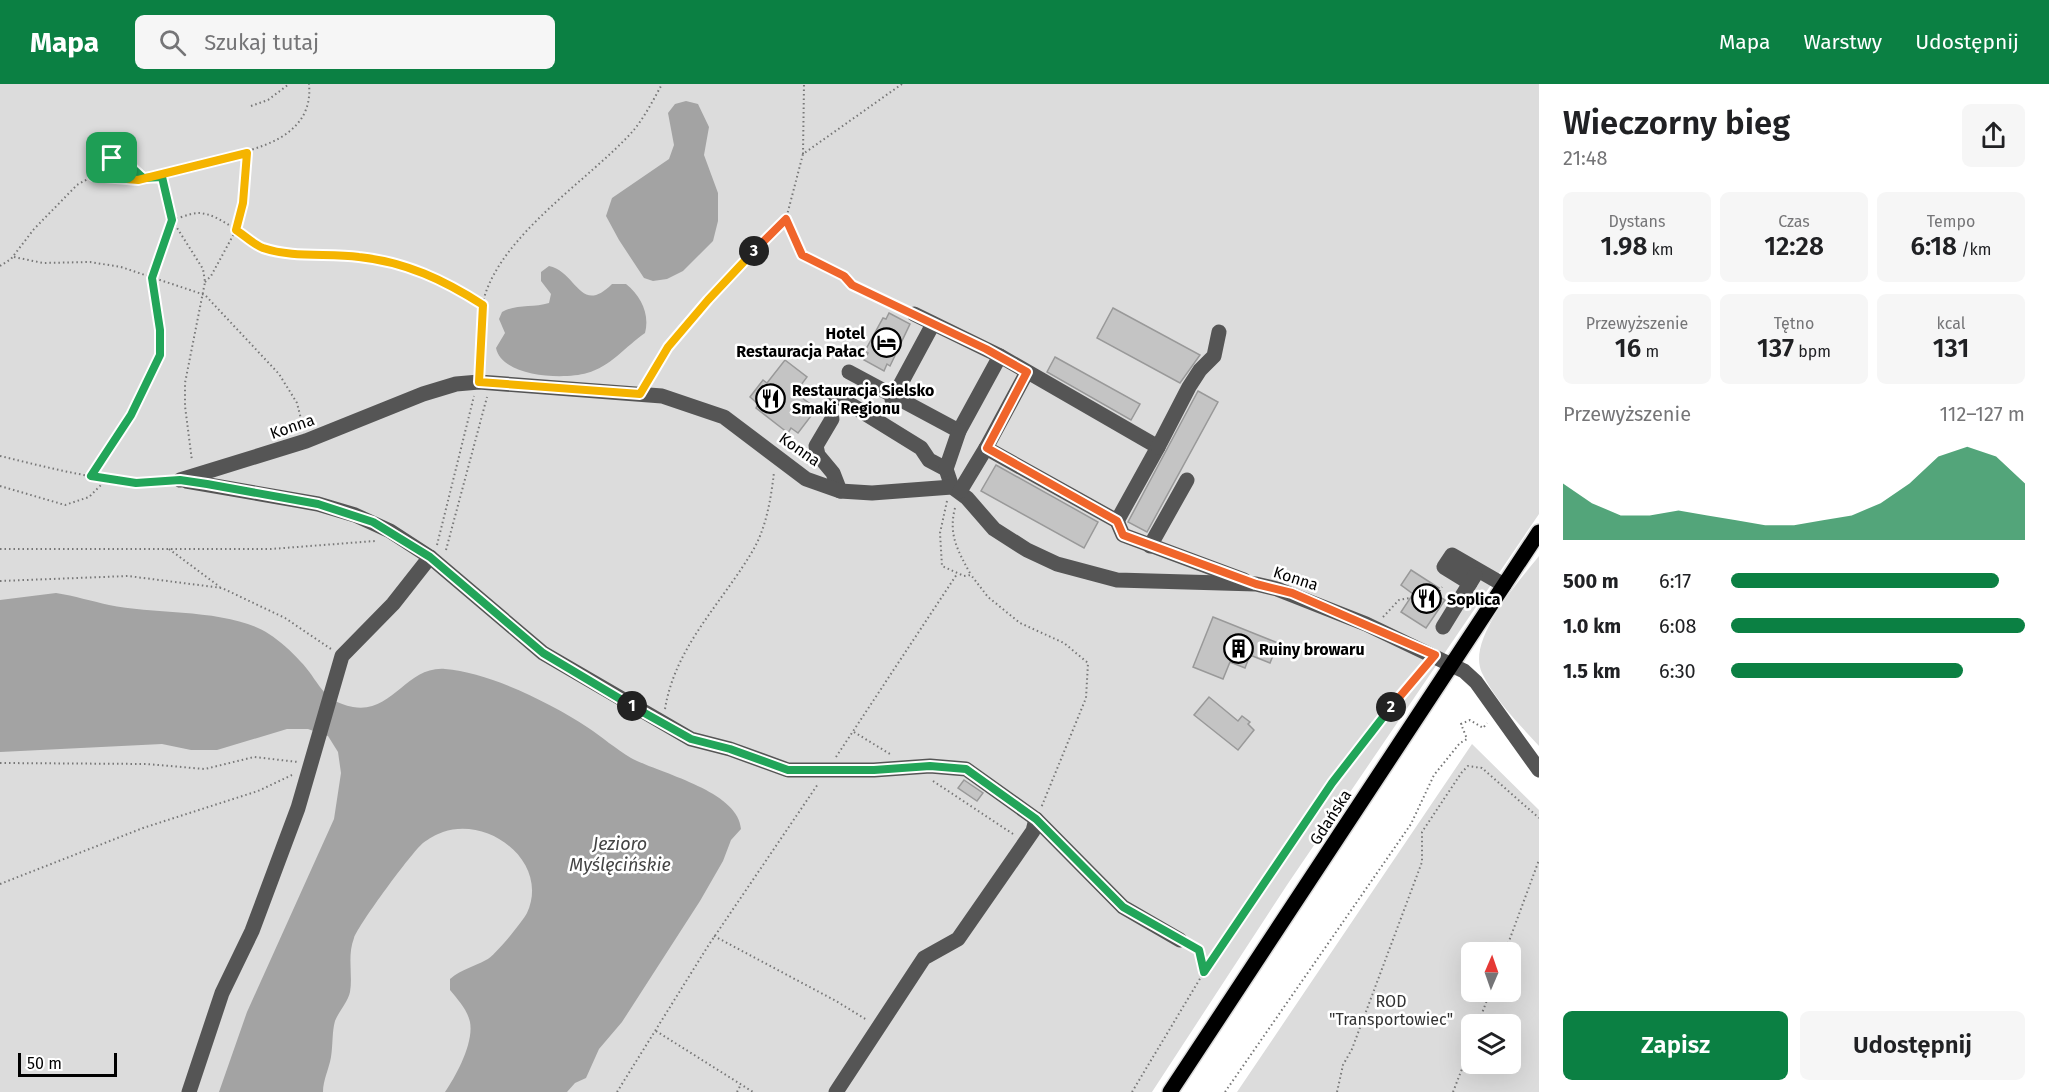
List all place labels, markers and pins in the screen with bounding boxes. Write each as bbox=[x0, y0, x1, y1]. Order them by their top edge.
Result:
pin bbox=[86, 132, 137, 183]
pin: 3 bbox=[739, 236, 769, 266]
place label: Hotel Restauracja Pałac bbox=[736, 324, 865, 361]
hotel icon: Hotel Restauracja Pałac bbox=[870, 326, 902, 358]
place label: Restauracja Sielsko Smaki Regionu bbox=[792, 381, 934, 418]
restaurant icon: Restauracja Sielsko Smaki Regionu bbox=[755, 383, 787, 415]
restaurant icon: Soplica bbox=[1410, 583, 1442, 615]
place label: Soplica bbox=[1447, 590, 1501, 609]
building icon: Ruiny browaru bbox=[1222, 633, 1254, 665]
place label: Ruiny browaru bbox=[1259, 640, 1365, 659]
pin: 1 bbox=[617, 691, 647, 721]
pin: 2 bbox=[1376, 692, 1406, 722]

